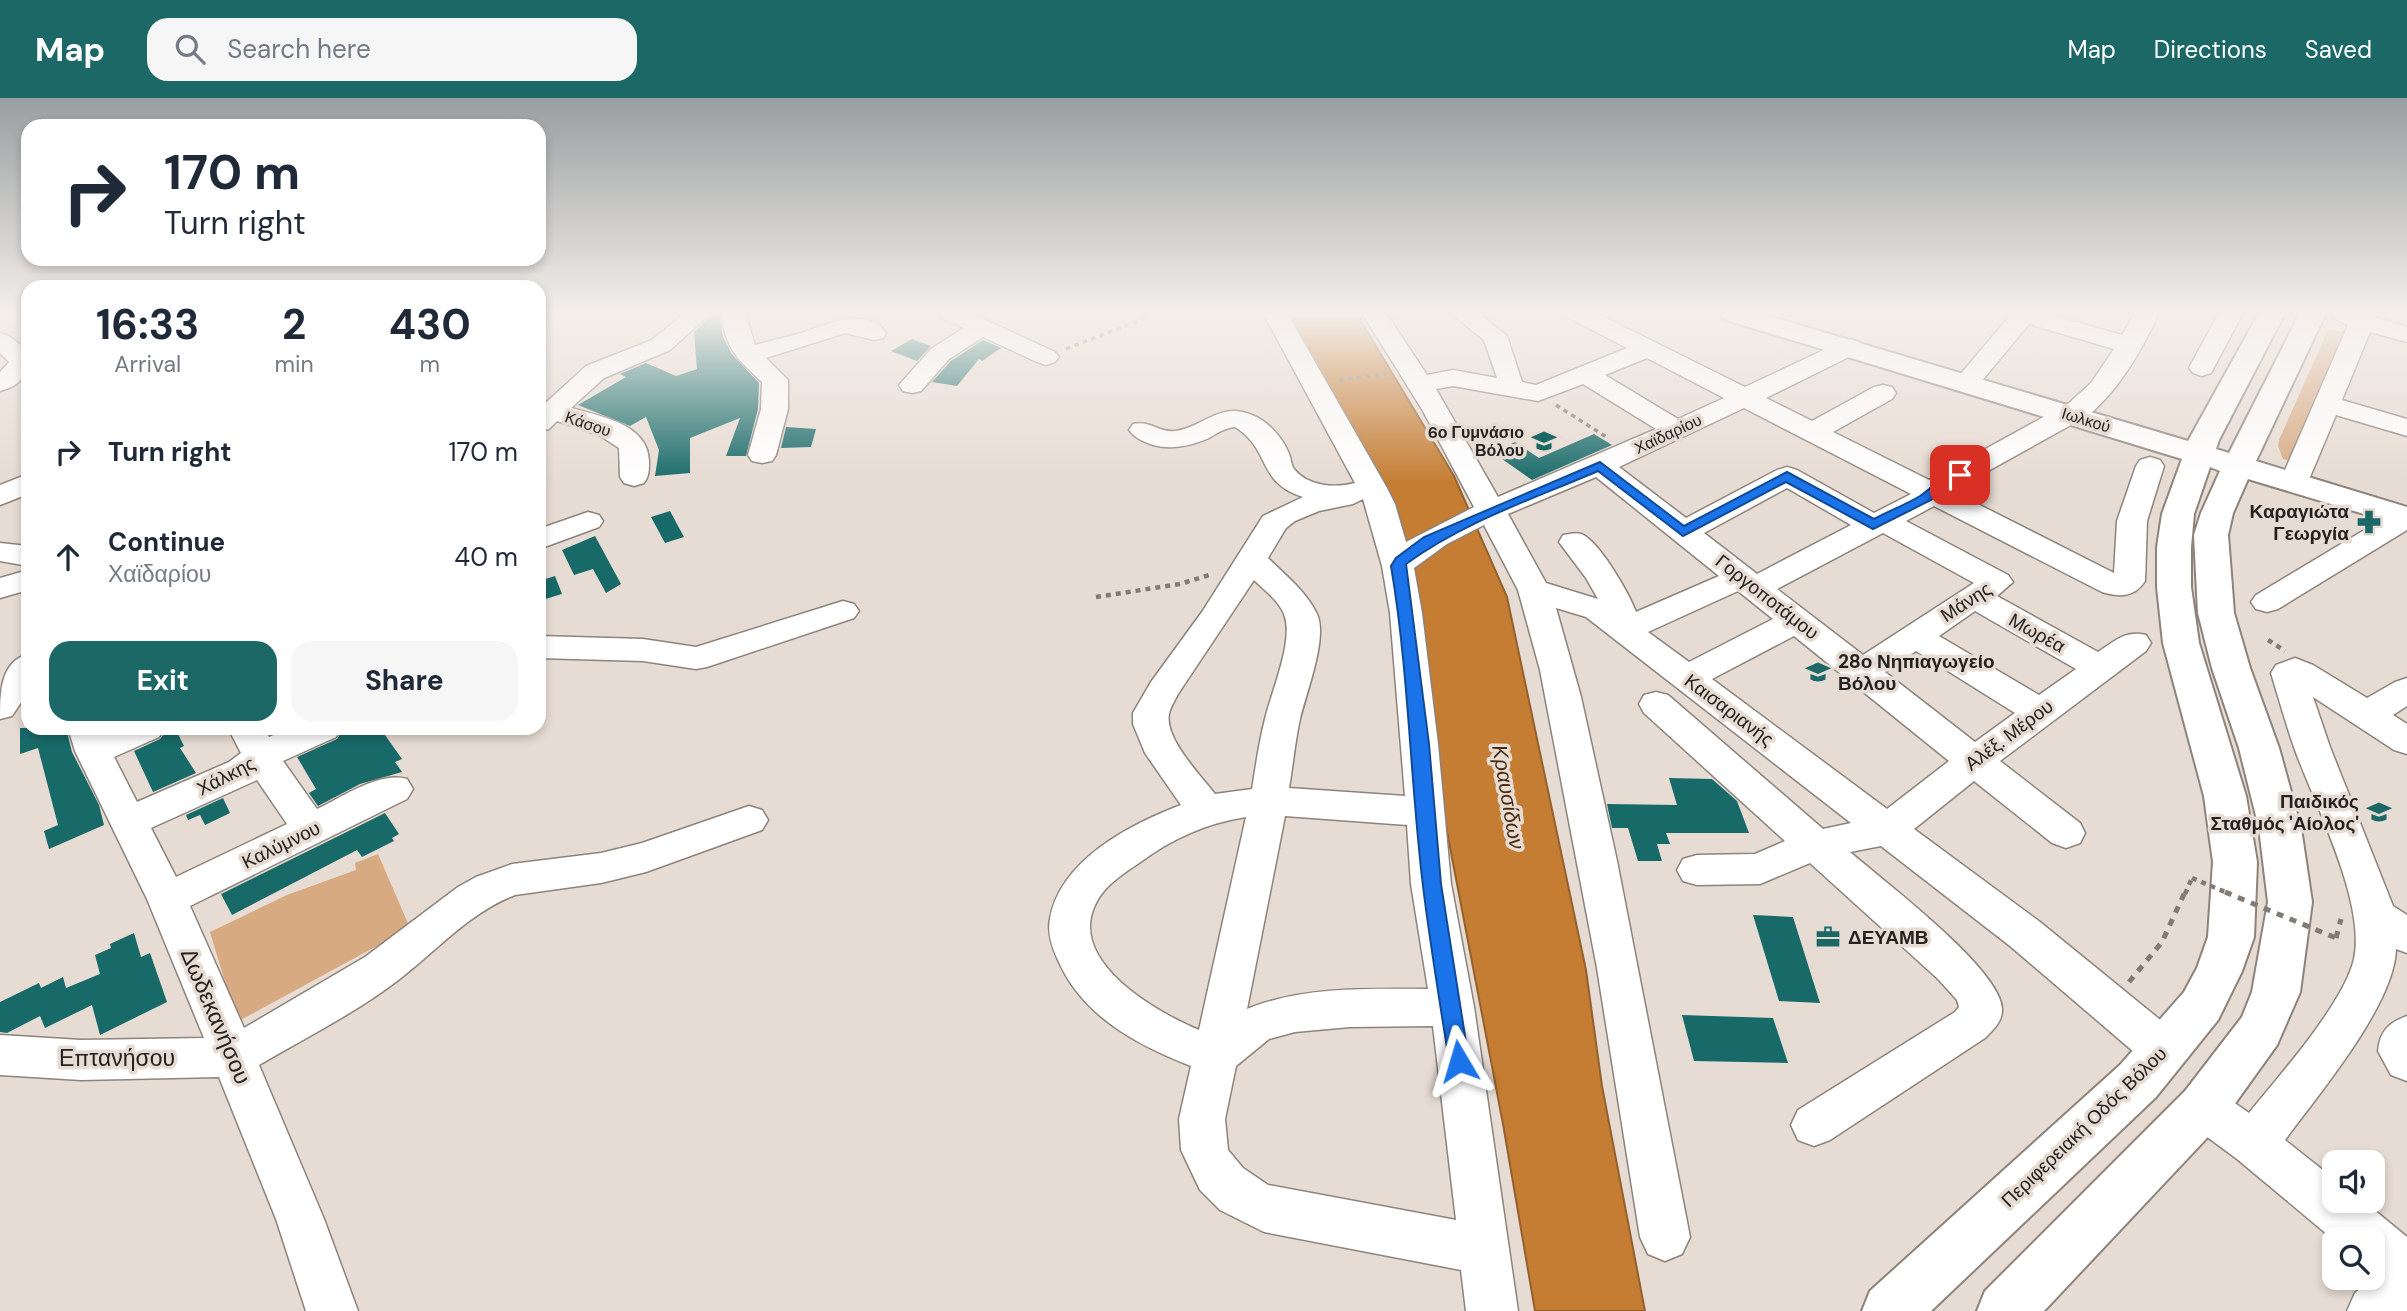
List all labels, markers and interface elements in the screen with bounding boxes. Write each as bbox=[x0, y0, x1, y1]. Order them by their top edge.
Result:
search box bbox=[147, 18, 637, 81]
text: Map bbox=[35, 28, 105, 71]
icon: search bbox=[171, 30, 209, 68]
text: Search here bbox=[227, 32, 371, 66]
text: Map bbox=[2068, 34, 2116, 65]
text: Directions bbox=[2154, 34, 2267, 65]
text: Saved bbox=[2305, 34, 2372, 65]
text: 170 m bbox=[164, 140, 300, 204]
icon: right bbox=[49, 147, 140, 238]
text: Turn right bbox=[164, 202, 306, 244]
text: 16:33 bbox=[96, 297, 199, 352]
text: 2 bbox=[282, 297, 306, 352]
text: 430 bbox=[389, 297, 471, 352]
text: Arrival bbox=[114, 349, 181, 379]
text: min bbox=[274, 349, 314, 379]
text: m bbox=[420, 349, 440, 379]
street label: Ιωλκού bbox=[2059, 403, 2113, 437]
street label: Κάσου bbox=[562, 406, 614, 442]
street label: Χαϊδαρίου bbox=[1631, 409, 1705, 459]
place label: 6ο Γυμνάσιο Βόλου bbox=[1428, 422, 1524, 461]
school or university icon: 6ο Γυμνάσιο Βόλου bbox=[1530, 427, 1558, 455]
icon: right bbox=[49, 433, 87, 471]
text: Turn right bbox=[108, 435, 232, 469]
text: 170 m bbox=[449, 435, 518, 469]
pin bbox=[1930, 445, 1990, 505]
icon: arrive bbox=[1941, 456, 1979, 494]
place label: Καραγιώτα Γεωργία bbox=[2250, 499, 2349, 546]
pharmacy icon: Καραγιώτα Γεωργία bbox=[2355, 508, 2383, 536]
text: Continue bbox=[108, 525, 225, 559]
icon: ahead bbox=[49, 538, 87, 576]
text: 40 m bbox=[454, 540, 518, 574]
street label: Γοργοποτάμου bbox=[1710, 549, 1824, 645]
text: Χαϊδαρίου bbox=[108, 559, 211, 589]
street label: Μάνης bbox=[1936, 576, 1996, 628]
street label: Μωρέα bbox=[2004, 607, 2070, 659]
button: Exit bbox=[49, 641, 277, 721]
button: Share bbox=[291, 641, 518, 721]
place label: 28ο Νηπιαγωγείο Βόλου bbox=[1838, 649, 1995, 696]
school or university icon: 28ο Νηπιαγωγείο Βόλου bbox=[1804, 658, 1832, 686]
street label: Καισαριανής bbox=[1679, 668, 1779, 752]
street label: Αλέξ. Μέρου bbox=[1960, 694, 2058, 776]
water label: Κραυσίδων bbox=[1485, 743, 1531, 852]
street label: Χάλκης bbox=[193, 751, 259, 801]
place label: Παιδικός Σταθμός 'Αίολος' bbox=[2211, 789, 2359, 836]
school or university icon: Παιδικός Σταθμός 'Αίολος' bbox=[2365, 798, 2393, 826]
street label: Καλύμνου bbox=[238, 815, 324, 875]
office icon: ΔΕΥΑΜΒ bbox=[1814, 923, 1842, 951]
place label: ΔΕΥΑΜΒ bbox=[1848, 925, 1929, 950]
street label: Δωδεκανήσου bbox=[174, 944, 258, 1088]
position arrow bbox=[1422, 1024, 1496, 1098]
street label: Περιφερειακή Οδός Βόλου bbox=[1996, 1041, 2172, 1213]
street label: Επτανήσου bbox=[59, 1043, 175, 1073]
map controls bbox=[2322, 1150, 2385, 1290]
button: sound bbox=[2322, 1150, 2385, 1213]
button: search bbox=[2322, 1227, 2385, 1290]

